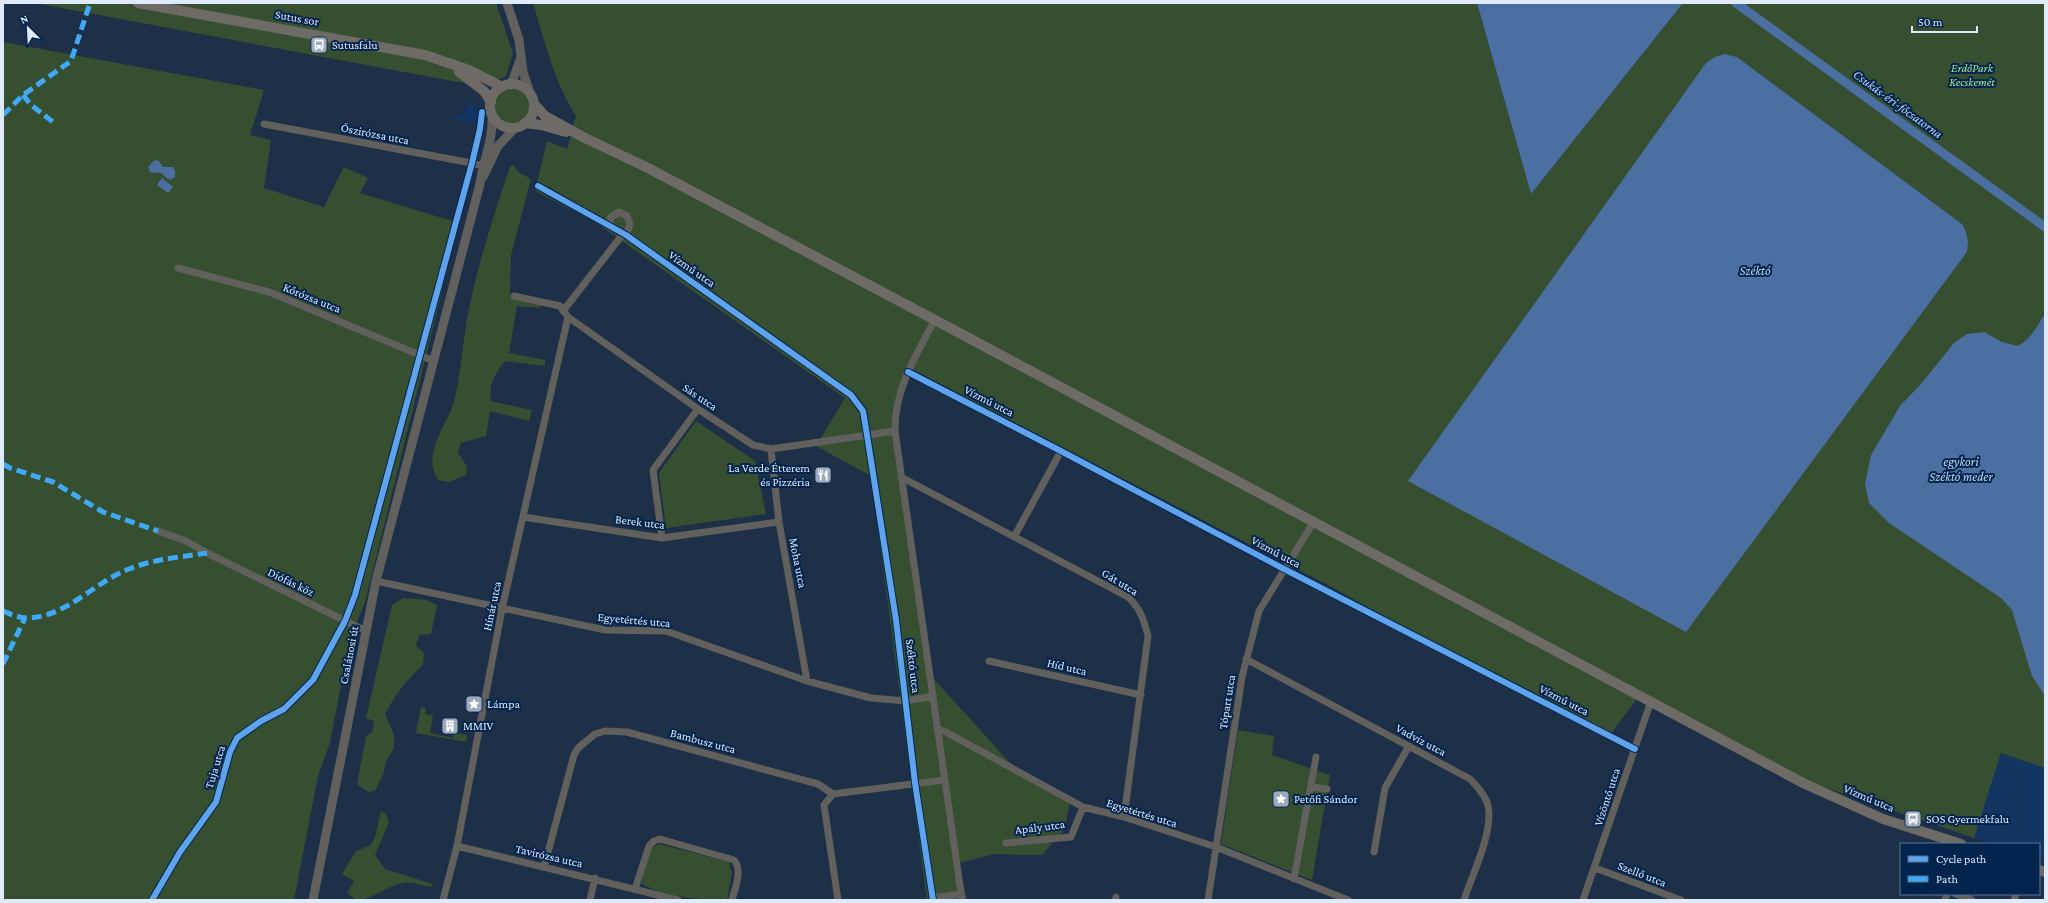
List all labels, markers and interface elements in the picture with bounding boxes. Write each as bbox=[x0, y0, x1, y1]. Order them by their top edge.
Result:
street label: Sutus sor bbox=[274, 7, 321, 29]
north arrow bbox=[8, 8, 48, 48]
scale bar bbox=[1912, 8, 1977, 34]
text: N bbox=[18, 12, 30, 26]
text: 50 m bbox=[1918, 15, 1943, 29]
bus stop icon: Sutusfalu bbox=[309, 35, 329, 55]
place label: Sutusfalu bbox=[332, 38, 378, 52]
park label: ErdőPark Kecskemét bbox=[1949, 61, 1995, 89]
water label: Csukás-éri-főcsatorna bbox=[1850, 67, 1946, 141]
street label: Őszirózsa utca bbox=[340, 121, 411, 148]
street label: Vízmű utca bbox=[666, 248, 718, 290]
water label: Széktó bbox=[1739, 263, 1771, 278]
street label: Kőrózsa utca bbox=[281, 280, 343, 316]
street label: Sás utca bbox=[680, 380, 720, 414]
street label: Vízmű utca bbox=[962, 383, 1017, 420]
water label: egykori Széktó meder bbox=[1929, 454, 1993, 484]
place label: La Verde Étterem és Pizzéria bbox=[728, 461, 810, 489]
restaurant icon: La Verde Étterem és Pizzéria bbox=[813, 465, 833, 485]
street label: Berek utca bbox=[614, 512, 666, 532]
street label: Vízmű utca bbox=[1249, 533, 1303, 571]
street label: Moha utca bbox=[786, 537, 810, 590]
street label: Diófás köz bbox=[266, 565, 316, 599]
street label: Gát utca bbox=[1099, 566, 1141, 599]
street label: Hínár utca bbox=[480, 580, 504, 632]
street label: Egyetértés utca bbox=[597, 610, 672, 630]
street label: Csalánosi út bbox=[337, 624, 362, 685]
street label: Széktó utca bbox=[903, 638, 923, 694]
street label: Híd utca bbox=[1046, 656, 1089, 678]
street label: Tópart utca bbox=[1216, 673, 1238, 730]
street label: Vízmű utca bbox=[1537, 682, 1592, 719]
place icon: Lámpa bbox=[464, 694, 484, 714]
place label: Lámpa bbox=[487, 697, 520, 711]
building icon: MMIV bbox=[440, 716, 460, 736]
place label: MMIV bbox=[463, 719, 494, 733]
street label: Vadvíz utca bbox=[1393, 721, 1449, 759]
street label: Bambusz utca bbox=[669, 726, 738, 757]
street label: Tuja utca bbox=[202, 743, 228, 790]
street label: Vízöntő utca bbox=[1591, 766, 1623, 828]
street label: Vízmű utca bbox=[1841, 781, 1897, 815]
place icon: Petőfi Sándor bbox=[1271, 789, 1291, 809]
place label: Petőfi Sándor bbox=[1294, 792, 1358, 806]
street label: Egyetértés utca bbox=[1105, 796, 1179, 831]
bus stop icon: SOS Gyermekfalu bbox=[1903, 809, 1923, 829]
place label: SOS Gyermekfalu bbox=[1926, 812, 2010, 826]
street label: Apály utca bbox=[1014, 817, 1066, 837]
street label: Tavirózsa utca bbox=[514, 841, 584, 871]
legend bbox=[1900, 843, 2040, 895]
text: Cycle path bbox=[1936, 852, 1987, 866]
street label: Szellő utca bbox=[1616, 858, 1669, 890]
text: Path bbox=[1936, 872, 1958, 886]

